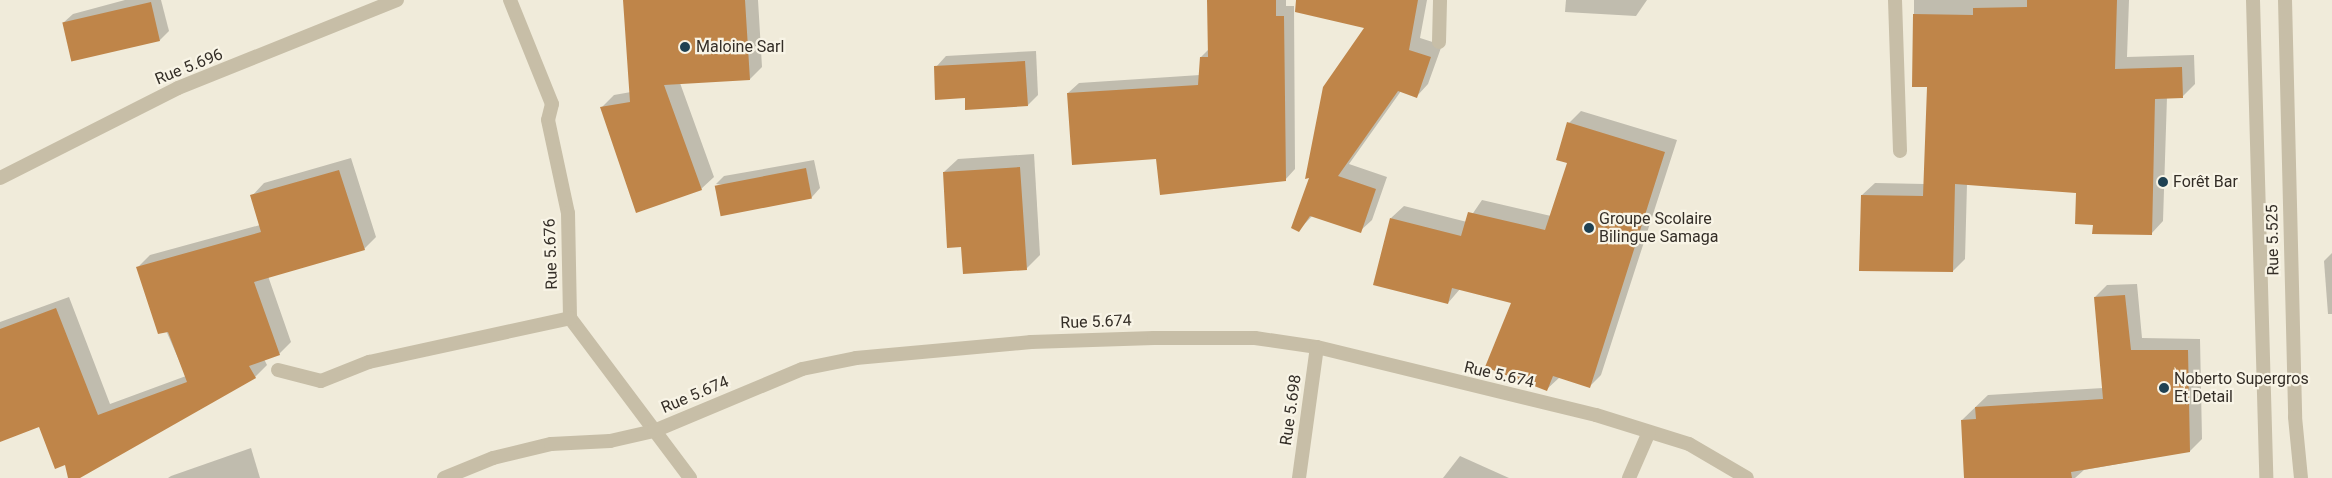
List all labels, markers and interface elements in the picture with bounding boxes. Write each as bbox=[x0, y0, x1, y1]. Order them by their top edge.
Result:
place label: Maloine Sarl bbox=[696, 37, 784, 57]
marker: Maloine Sarl bbox=[678, 40, 692, 54]
street label: Rue 5.696 bbox=[152, 45, 226, 89]
place label: Forêt Bar bbox=[2173, 172, 2238, 192]
marker: Forêt Bar bbox=[2157, 176, 2169, 188]
street label: Rue 5.525 bbox=[2263, 204, 2283, 276]
place label: Groupe Scolaire Bilingue Samaga bbox=[1599, 209, 1718, 247]
street label: Rue 5.676 bbox=[540, 218, 562, 290]
marker: Groupe Scolaire Bilingue Samaga bbox=[1583, 222, 1595, 234]
street label: Rue 5.674 bbox=[1060, 311, 1132, 333]
street label: Rue 5.674 bbox=[1462, 358, 1536, 392]
place label: Noberto Supergros Et Detail bbox=[2174, 369, 2309, 407]
street label: Rue 5.674 bbox=[658, 372, 732, 418]
street label: Rue 5.698 bbox=[1277, 373, 1305, 447]
marker: Noberto Supergros Et Detail bbox=[2158, 382, 2170, 394]

